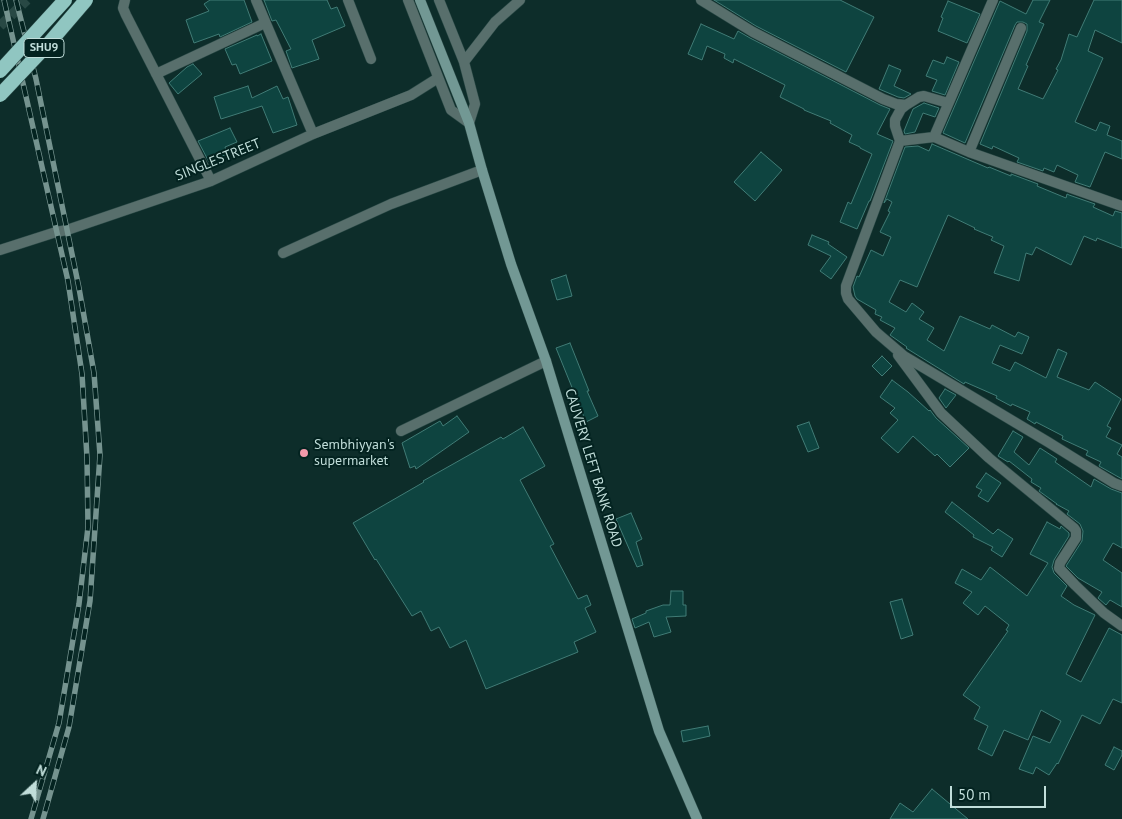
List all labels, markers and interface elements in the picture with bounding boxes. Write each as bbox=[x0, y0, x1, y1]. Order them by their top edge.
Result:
road number: SHU9 bbox=[24, 38, 64, 58]
street label: SINGLESTREET bbox=[173, 135, 263, 185]
street label: CAUVERY LEFT BANK ROAD bbox=[561, 387, 625, 549]
place label: Sembhiyyan's supermarket bbox=[314, 437, 395, 470]
marker: Sembhiyyan's supermarket bbox=[298, 447, 310, 459]
north arrow bbox=[10, 759, 60, 809]
text: N bbox=[33, 760, 49, 781]
scale bar bbox=[952, 776, 1048, 808]
text: 50 m bbox=[958, 785, 991, 804]

